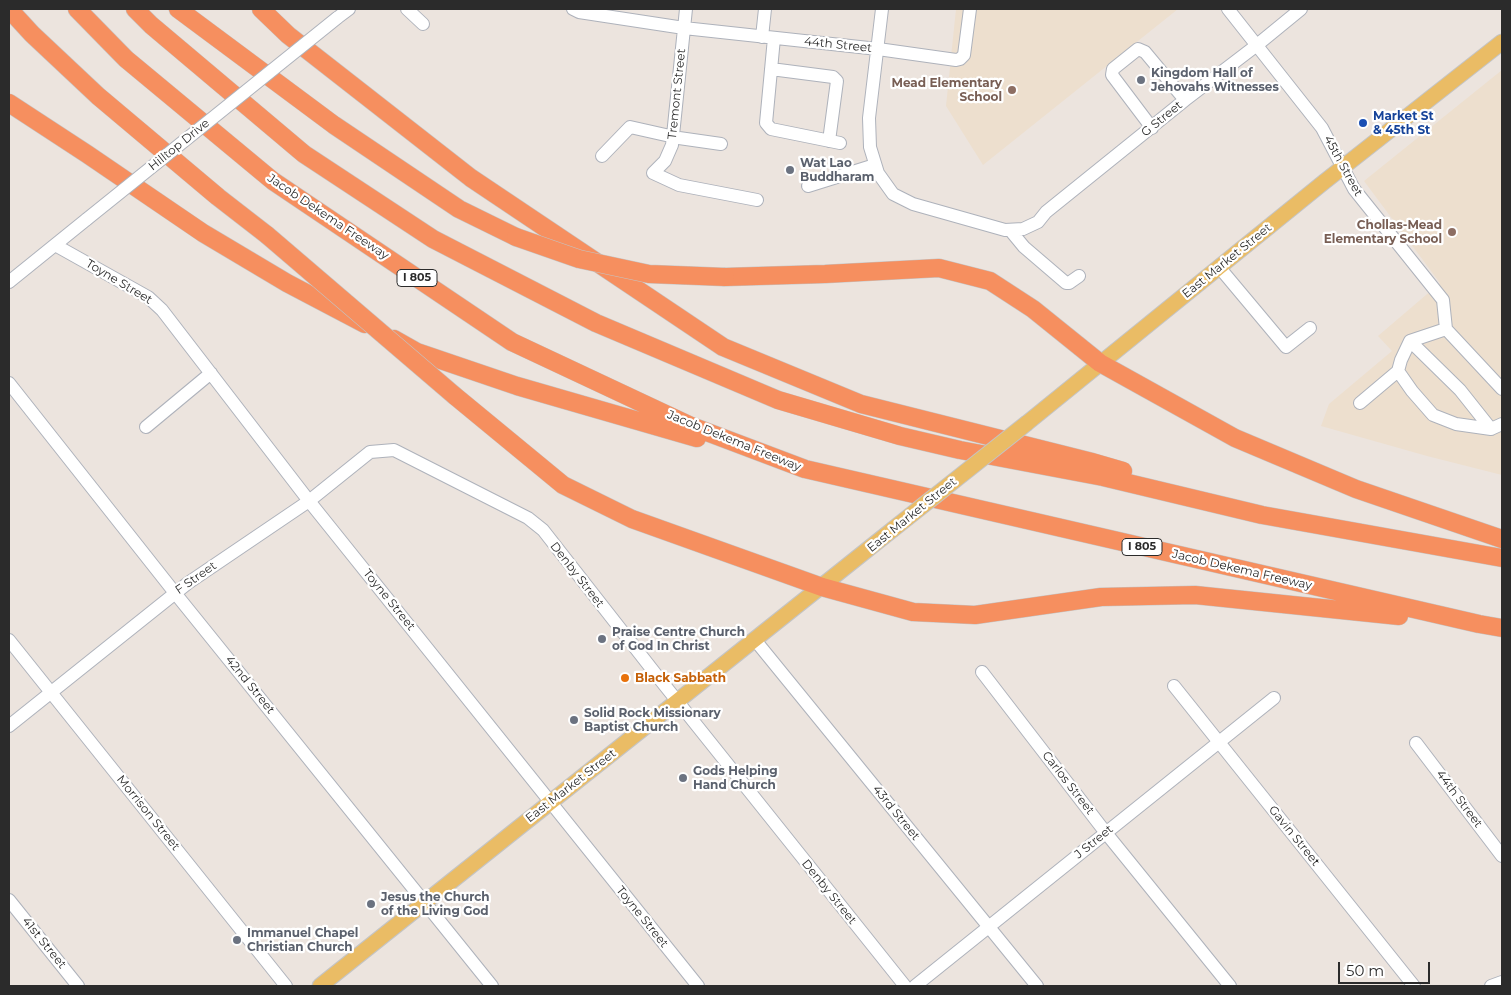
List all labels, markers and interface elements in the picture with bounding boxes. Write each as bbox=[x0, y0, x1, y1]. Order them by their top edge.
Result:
street label: 44th Street bbox=[803, 34, 873, 56]
street label: Tremont Street bbox=[665, 48, 689, 140]
place label: Kingdom Hall of Jehovahs Witnesses bbox=[1151, 66, 1279, 94]
marker: Kingdom Hall of Jehovahs Witnesses bbox=[1135, 74, 1147, 86]
place label: Mead Elementary School bbox=[892, 76, 1002, 104]
marker: Mead Elementary School bbox=[1006, 84, 1018, 96]
street label: G Street bbox=[1139, 98, 1185, 140]
place label: Market St & 45th St bbox=[1373, 109, 1434, 137]
street label: Hilltop Drive bbox=[146, 116, 212, 174]
marker: Market St & 45th St bbox=[1357, 117, 1369, 129]
street label: 45th Street bbox=[1320, 133, 1366, 199]
place label: Wat Lao Buddharam bbox=[800, 156, 874, 184]
marker: Wat Lao Buddharam bbox=[784, 164, 796, 176]
street label: Jacob Dekema Freeway bbox=[265, 171, 391, 263]
place label: Chollas-Mead Elementary School bbox=[1324, 218, 1442, 246]
street label: East Market Street bbox=[1179, 221, 1275, 301]
marker: Chollas-Mead Elementary School bbox=[1446, 226, 1458, 238]
street label: Toyne Street bbox=[83, 257, 155, 307]
road number: I 805 bbox=[397, 270, 437, 286]
street label: Jacob Dekema Freeway bbox=[665, 408, 803, 474]
street label: East Market Street bbox=[864, 475, 960, 555]
road number: I 805 bbox=[1122, 538, 1162, 556]
street label: Denby Street bbox=[547, 539, 607, 611]
street label: Jacob Dekema Freeway bbox=[1171, 547, 1313, 593]
street label: F Street bbox=[173, 559, 219, 597]
street label: Toyne Street bbox=[360, 566, 418, 634]
place label: Praise Centre Church of God In Christ bbox=[612, 625, 745, 653]
marker: Praise Centre Church of God In Christ bbox=[596, 633, 608, 645]
street label: 42nd Street bbox=[222, 653, 278, 717]
place label: Black Sabbath bbox=[635, 671, 726, 685]
marker: Black Sabbath bbox=[619, 672, 631, 684]
place label: Solid Rock Missionary Baptist Church bbox=[584, 706, 721, 734]
marker: Solid Rock Missionary Baptist Church bbox=[568, 714, 580, 726]
street label: East Market Street bbox=[523, 746, 619, 826]
street label: Carlos Street bbox=[1039, 749, 1097, 817]
place label: Gods Helping Hand Church bbox=[693, 764, 778, 792]
street label: 44th Street bbox=[1433, 767, 1485, 831]
marker: Gods Helping Hand Church bbox=[677, 772, 689, 784]
street label: Morrison Street bbox=[113, 773, 183, 853]
street label: 43rd Street bbox=[869, 783, 923, 843]
street label: Gavin Street bbox=[1265, 803, 1323, 869]
street label: J Street bbox=[1072, 822, 1116, 862]
street label: Denby Street bbox=[798, 857, 860, 927]
street label: Toyne Street bbox=[613, 883, 671, 951]
place label: Jesus the Church of the Living God bbox=[381, 890, 490, 918]
marker: Jesus the Church of the Living God bbox=[365, 898, 377, 910]
street label: 41st Street bbox=[19, 914, 69, 972]
place label: Immanuel Chapel Christian Church bbox=[247, 926, 358, 954]
marker: Immanuel Chapel Christian Church bbox=[231, 934, 243, 946]
scale bar bbox=[1341, 952, 1434, 984]
text: 50 m bbox=[1346, 961, 1384, 980]

